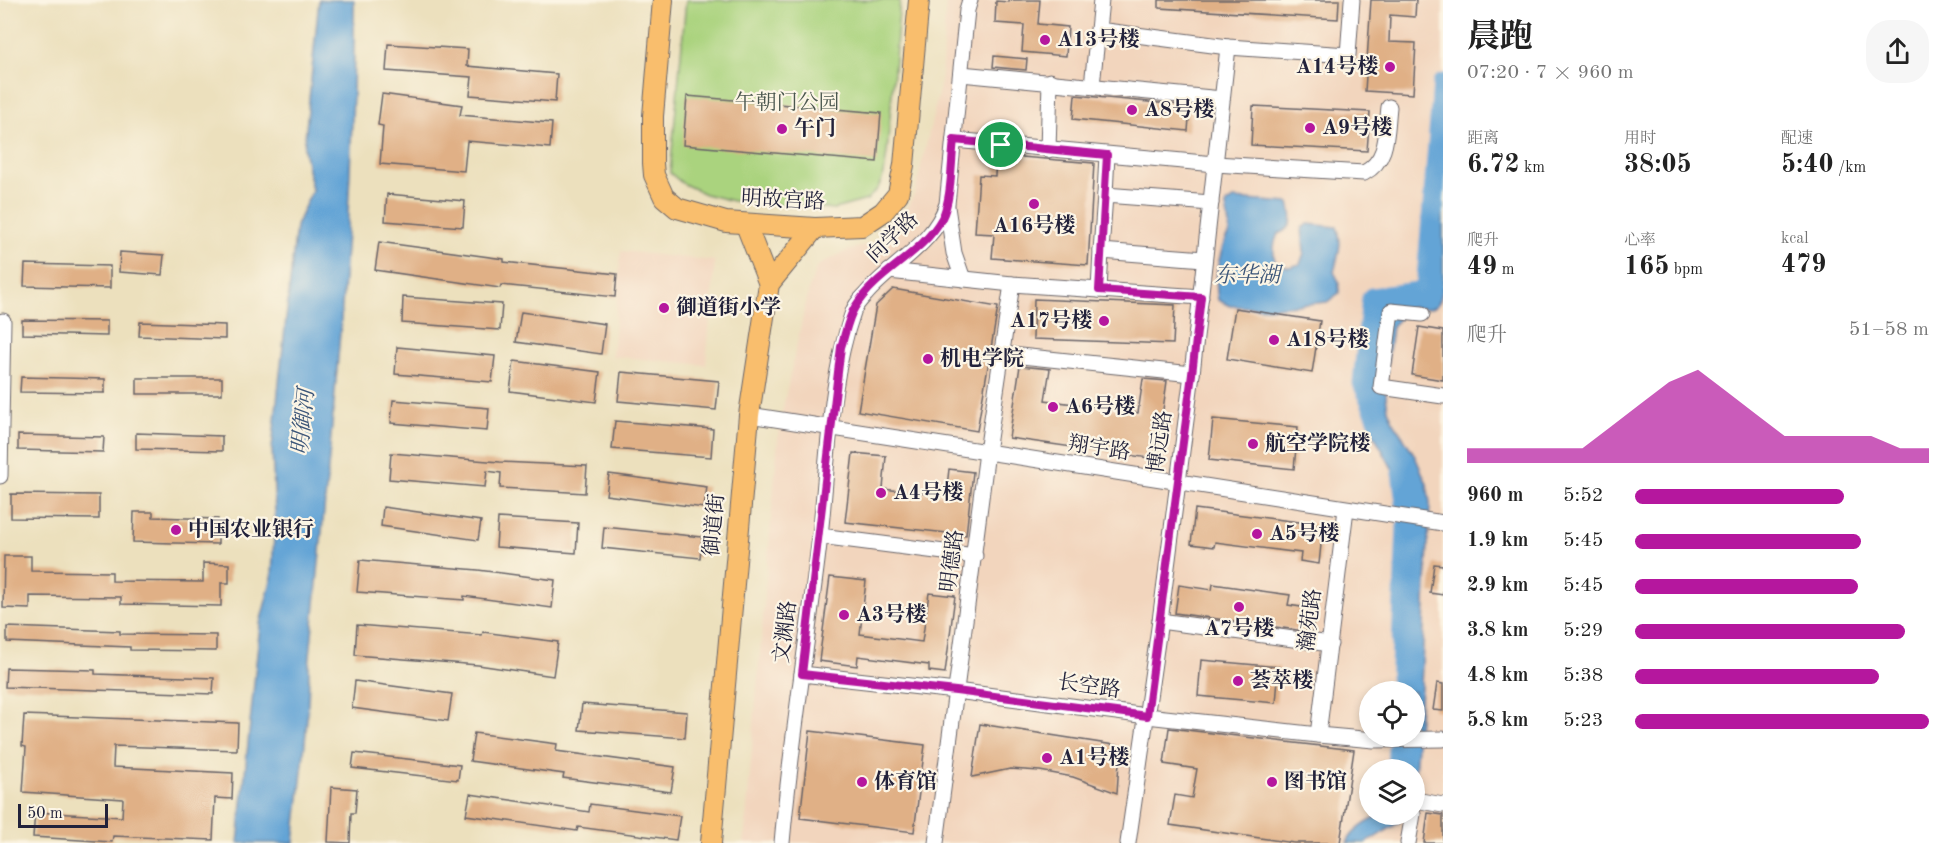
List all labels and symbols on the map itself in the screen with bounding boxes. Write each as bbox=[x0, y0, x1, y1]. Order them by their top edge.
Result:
place label: A13号楼 bbox=[1057, 28, 1139, 51]
marker: A13号楼 bbox=[1038, 33, 1052, 47]
place label: A14号楼 bbox=[1296, 55, 1378, 78]
marker: A14号楼 bbox=[1383, 60, 1397, 74]
park label: 午朝门公园 bbox=[735, 91, 840, 114]
place label: A8号楼 bbox=[1144, 98, 1214, 121]
marker: A8号楼 bbox=[1125, 103, 1139, 117]
place label: A9号楼 bbox=[1322, 116, 1392, 139]
place label: 午门 bbox=[794, 117, 836, 140]
pin bbox=[975, 119, 1026, 170]
marker: A9号楼 bbox=[1303, 121, 1317, 135]
marker: 午门 bbox=[775, 122, 789, 136]
street label: 明故宫路 bbox=[741, 186, 826, 214]
marker: A16号楼 bbox=[1027, 197, 1041, 211]
street label: 向学路 bbox=[862, 207, 923, 267]
place label: A16号楼 bbox=[993, 214, 1075, 237]
water label: 东华湖 bbox=[1214, 263, 1284, 287]
place label: 御道街小学 bbox=[676, 295, 781, 319]
marker: 御道街小学 bbox=[657, 301, 671, 315]
place label: A17号楼 bbox=[1010, 309, 1092, 332]
marker: A17号楼 bbox=[1097, 314, 1111, 328]
place label: A18号楼 bbox=[1286, 328, 1368, 351]
marker: A18号楼 bbox=[1267, 333, 1281, 347]
place label: 机电学院 bbox=[940, 347, 1024, 370]
marker: 机电学院 bbox=[921, 352, 935, 366]
water label: 明御河 bbox=[288, 384, 319, 456]
place label: A6号楼 bbox=[1065, 395, 1135, 418]
marker: A6号楼 bbox=[1046, 400, 1060, 414]
street label: 博远路 bbox=[1144, 409, 1176, 475]
place label: 航空学院楼 bbox=[1265, 431, 1370, 455]
street label: 翔宇路 bbox=[1066, 432, 1132, 464]
marker: 航空学院楼 bbox=[1246, 437, 1260, 451]
place label: A4号楼 bbox=[893, 481, 963, 504]
marker: A4号楼 bbox=[874, 486, 888, 500]
street label: 御道街 bbox=[700, 493, 728, 557]
place label: 中国农业银行 bbox=[188, 518, 314, 541]
place label: A5号楼 bbox=[1269, 522, 1339, 545]
marker: 中国农业银行 bbox=[169, 523, 183, 537]
marker: A5号楼 bbox=[1250, 527, 1264, 541]
street label: 明德路 bbox=[937, 528, 967, 594]
street label: 瀚苑路 bbox=[1295, 587, 1325, 653]
street label: 文渊路 bbox=[770, 599, 800, 665]
marker: A7号楼 bbox=[1232, 600, 1246, 614]
place label: A3号楼 bbox=[856, 603, 926, 626]
marker: A3号楼 bbox=[837, 608, 851, 622]
place label: A7号楼 bbox=[1204, 617, 1274, 640]
place label: 荟萃楼 bbox=[1250, 668, 1313, 692]
street label: 长空路 bbox=[1056, 670, 1122, 702]
marker: 荟萃楼 bbox=[1231, 674, 1245, 688]
place label: A1号楼 bbox=[1059, 746, 1129, 769]
marker: A1号楼 bbox=[1040, 751, 1054, 765]
place label: 体育馆 bbox=[874, 769, 937, 793]
place label: 图书馆 bbox=[1284, 769, 1347, 793]
marker: 体育馆 bbox=[855, 775, 869, 789]
marker: 图书馆 bbox=[1265, 775, 1279, 789]
scale bar bbox=[18, 801, 108, 828]

